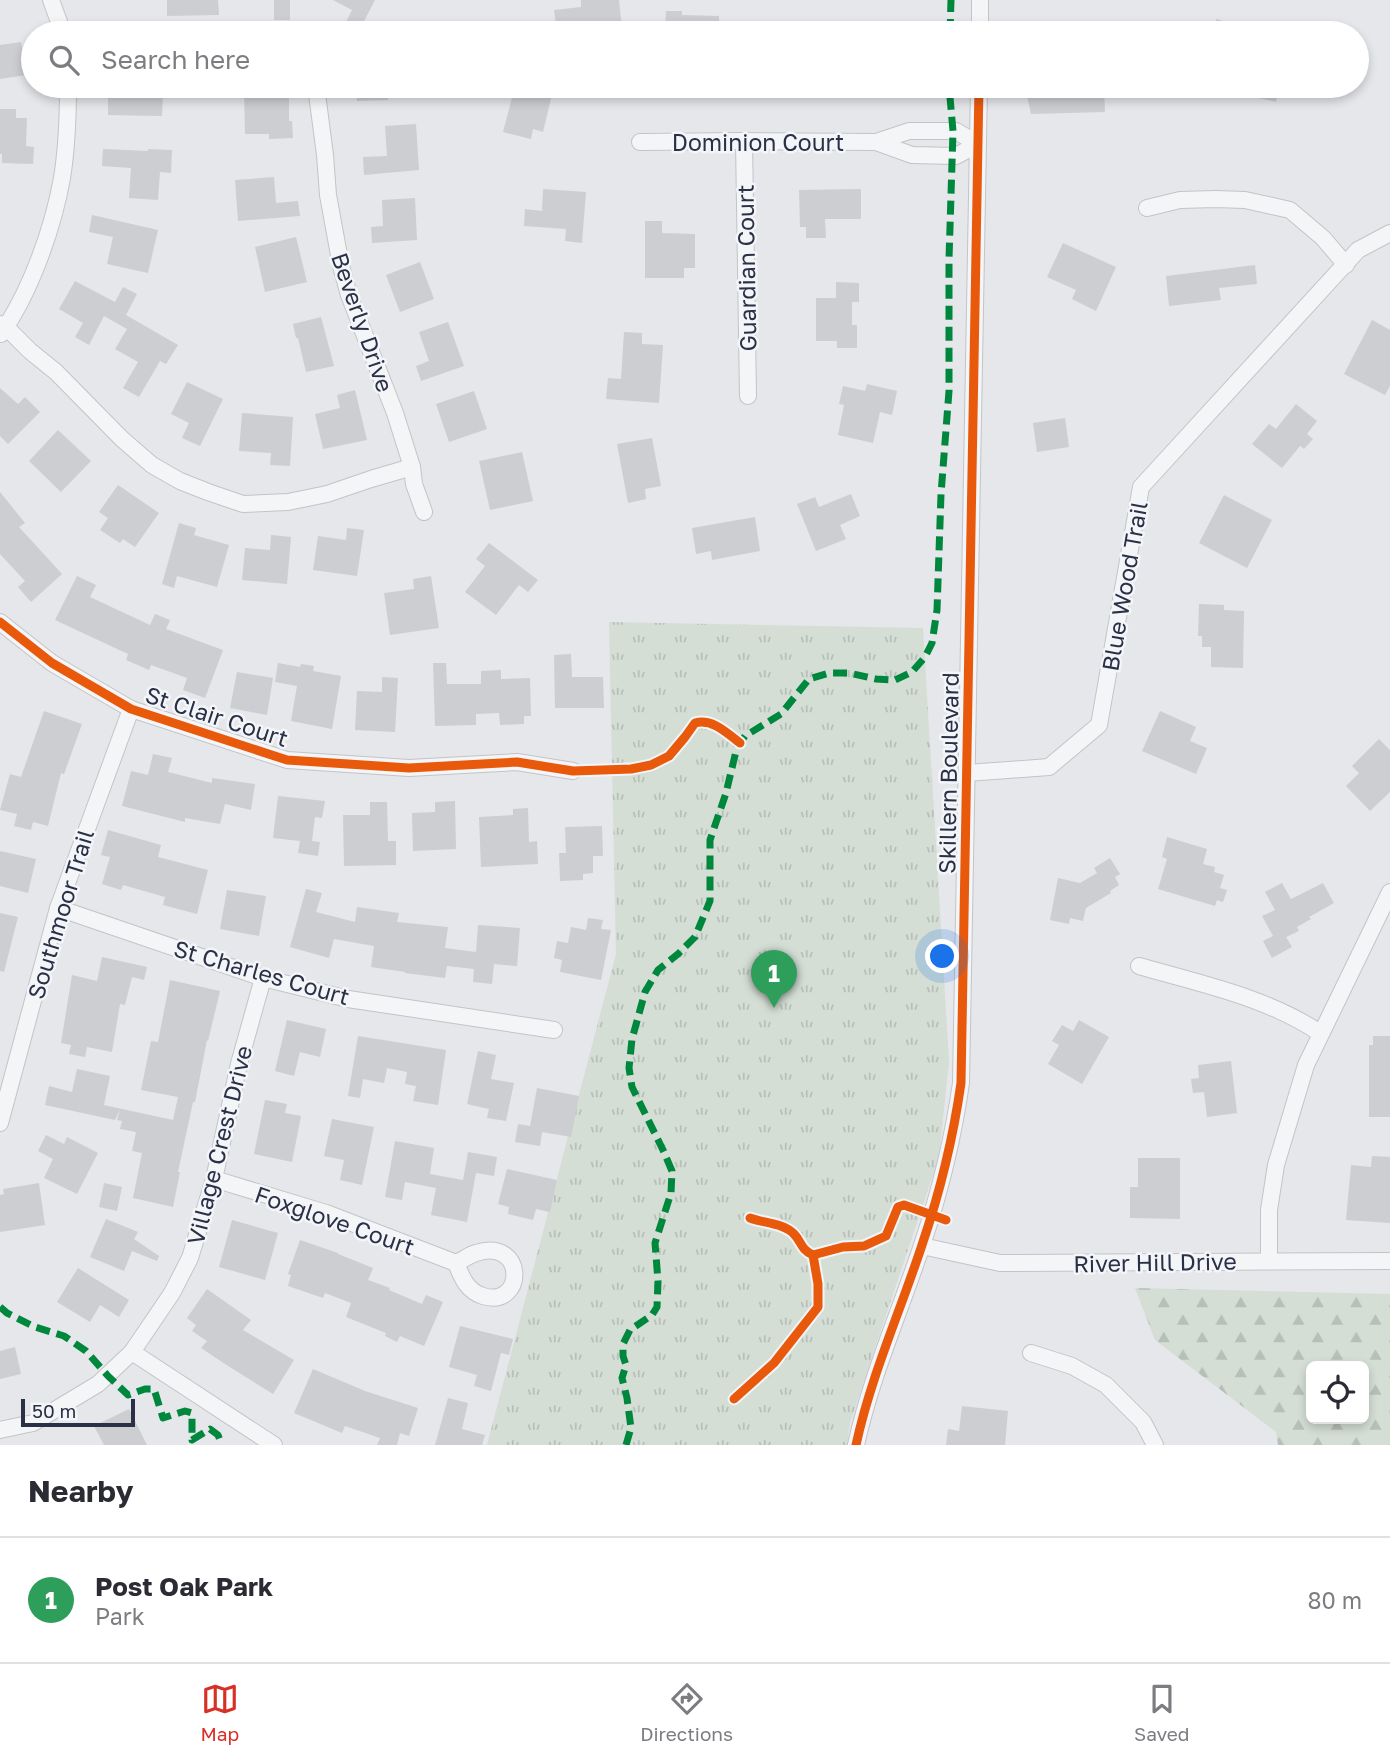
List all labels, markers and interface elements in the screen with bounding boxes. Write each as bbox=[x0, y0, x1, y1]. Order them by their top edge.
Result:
search box bbox=[21, 21, 1369, 98]
icon: search bbox=[45, 41, 83, 79]
text: Search here bbox=[101, 44, 250, 75]
street label: Dominion Court bbox=[672, 128, 844, 156]
street label: Guardian Court bbox=[731, 184, 761, 352]
street label: Beverly Drive bbox=[326, 249, 400, 395]
street label: Blue Wood Trail bbox=[1095, 499, 1153, 673]
street label: Skillern Boulevard bbox=[932, 672, 964, 874]
street label: St Clair Court bbox=[142, 680, 292, 752]
street label: Southmoor Trail bbox=[21, 826, 99, 1002]
street label: St Charles Court bbox=[171, 934, 353, 1010]
your location bbox=[925, 939, 959, 973]
pin: 1 bbox=[751, 950, 797, 1008]
street label: Village Crest Drive bbox=[181, 1042, 257, 1248]
street label: Foxglove Court bbox=[251, 1180, 419, 1260]
street label: River Hill Drive bbox=[1073, 1247, 1237, 1277]
map controls bbox=[1306, 1361, 1369, 1424]
button: locate bbox=[1306, 1361, 1369, 1424]
scale bar bbox=[21, 1396, 135, 1428]
text: 50 m bbox=[32, 1399, 76, 1422]
text: Nearby bbox=[28, 1473, 133, 1509]
text: Post Oak Park bbox=[95, 1571, 273, 1602]
text: 1 bbox=[45, 1586, 57, 1614]
text: 80 m bbox=[1308, 1586, 1362, 1614]
text: Park bbox=[95, 1602, 145, 1630]
tab: Map bbox=[200, 1680, 239, 1745]
tab: Directions bbox=[640, 1680, 733, 1745]
tab: Saved bbox=[1134, 1680, 1190, 1745]

